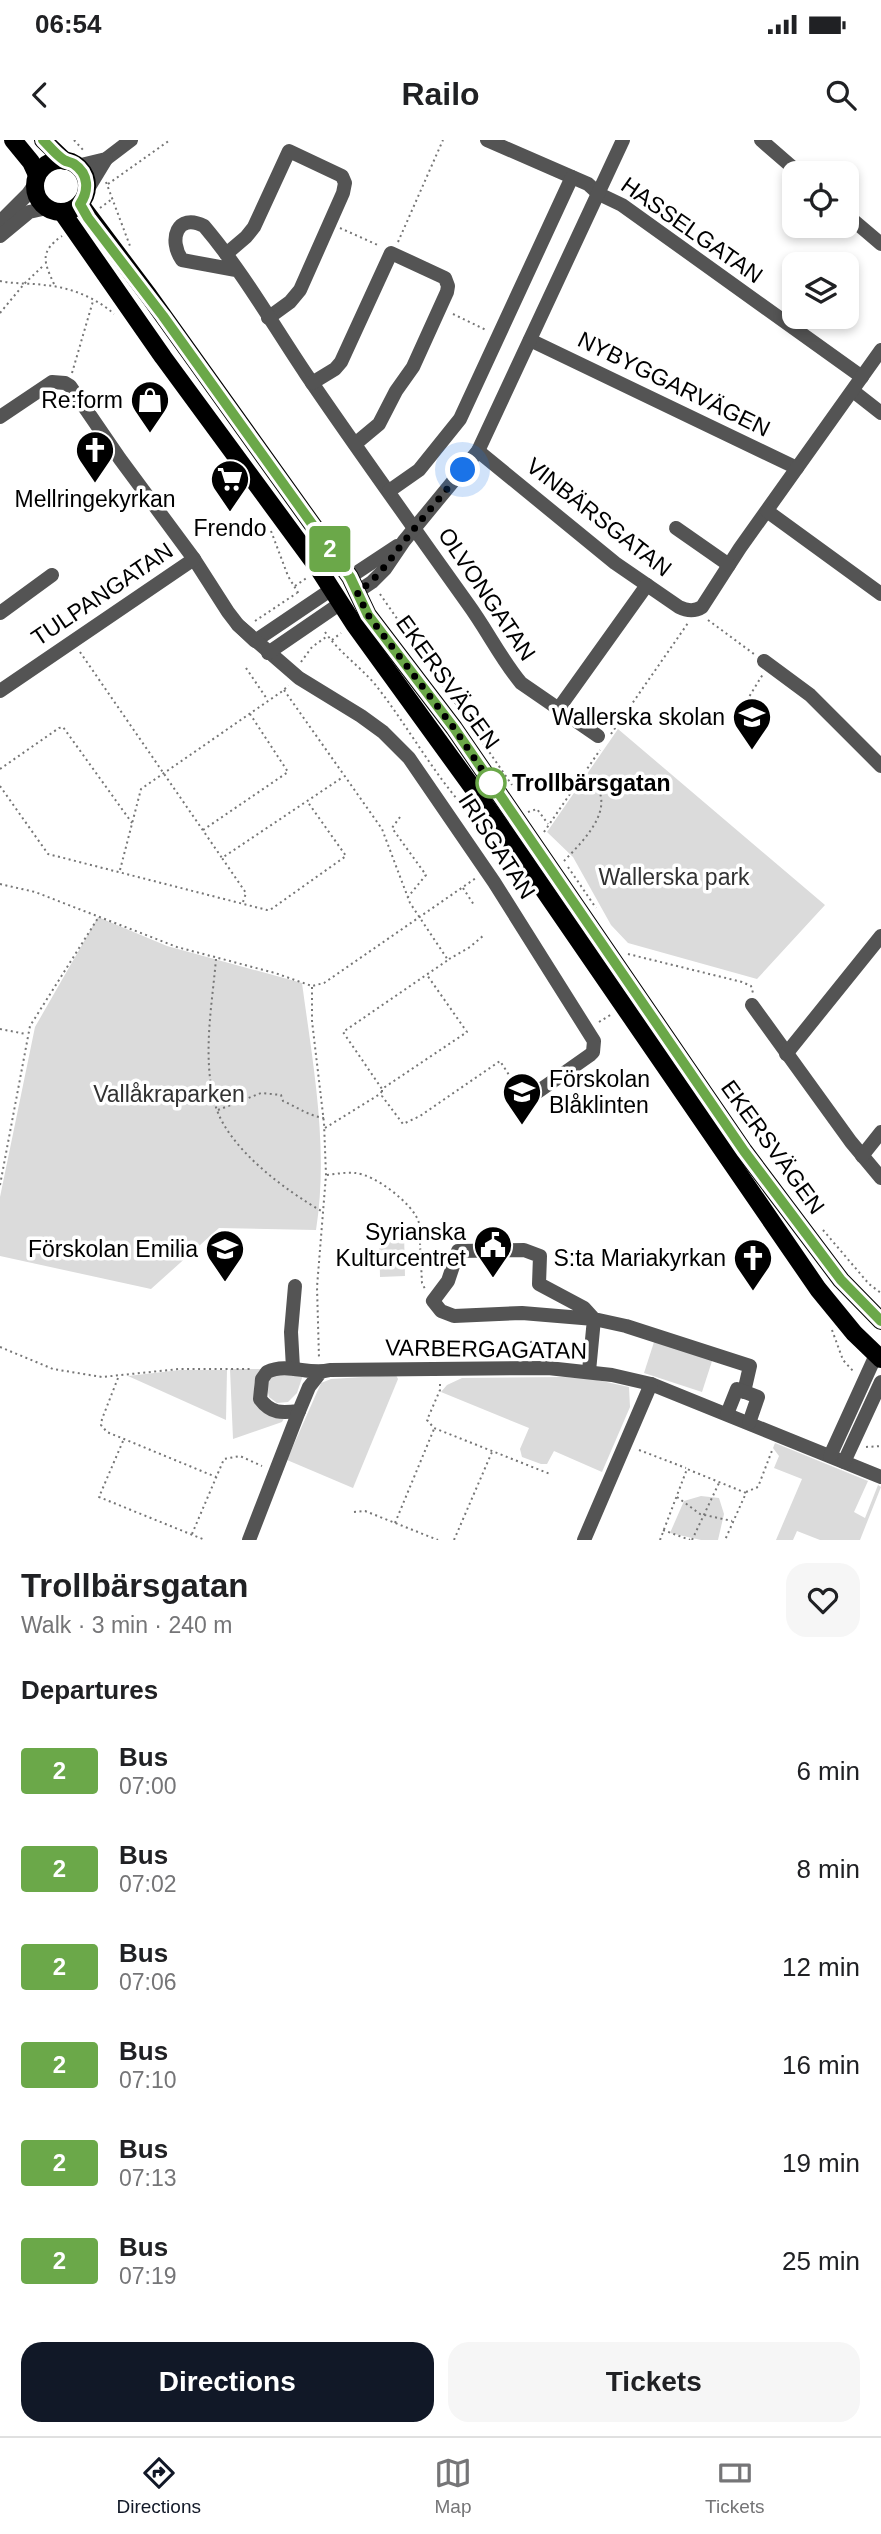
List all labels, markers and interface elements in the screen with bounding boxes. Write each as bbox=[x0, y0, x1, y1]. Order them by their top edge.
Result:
text: 06:54 bbox=[35, 9, 102, 39]
icon: back bbox=[21, 76, 59, 114]
text: Railo bbox=[401, 76, 480, 112]
icon: search bbox=[822, 76, 860, 114]
map controls bbox=[782, 161, 859, 329]
button: locate bbox=[782, 161, 859, 238]
street label: HASSELGATAN bbox=[616, 172, 768, 288]
button: layers bbox=[782, 252, 859, 329]
street label: NYBYGGARVÄGEN bbox=[574, 326, 774, 442]
shop icon: Re:form bbox=[129, 379, 171, 434]
place label: Re:form bbox=[41, 387, 123, 413]
church icon: Mellringekyrkan bbox=[74, 429, 116, 484]
your location bbox=[445, 452, 480, 487]
street label: VINBÄRSGATAN bbox=[521, 452, 677, 582]
supermarket icon: Frendo bbox=[209, 458, 251, 513]
place label: Mellringekyrkan bbox=[14, 486, 176, 512]
place label: Frendo bbox=[194, 515, 266, 541]
street label: OLVONGATAN bbox=[433, 523, 541, 665]
line badge: 2 bbox=[307, 526, 353, 572]
text: 2 bbox=[323, 535, 337, 562]
street label: TULPANGATAN bbox=[26, 537, 178, 651]
street label: EKERSVÄGEN bbox=[391, 610, 505, 754]
school or university icon: Wallerska skolan bbox=[731, 696, 773, 751]
place label: Wallerska skolan bbox=[552, 704, 725, 730]
marker: Trollbärsgatan bbox=[476, 768, 506, 798]
place label: Trollbärsgatan bbox=[512, 770, 670, 796]
street label: IRISGATAN bbox=[453, 788, 541, 904]
park label: Wallerska park bbox=[598, 864, 750, 890]
place label: Förskolan Blåklinten bbox=[549, 1066, 650, 1118]
school or university icon: Förskolan Blåklinten bbox=[501, 1071, 543, 1126]
street label: EKERSVÄGEN bbox=[716, 1075, 830, 1219]
park label: Vallåkraparken bbox=[93, 1081, 245, 1107]
place label: Syrianska Kulturcentret bbox=[336, 1219, 467, 1271]
public building icon: Syrianska Kulturcentret bbox=[472, 1224, 514, 1279]
school or university icon: Förskolan Emilia bbox=[204, 1228, 246, 1283]
place label: Förskolan Emilia bbox=[28, 1236, 198, 1262]
church icon: S:ta Mariakyrkan bbox=[732, 1237, 774, 1292]
place label: S:ta Mariakyrkan bbox=[553, 1245, 726, 1271]
street label: VARBERGAGATAN bbox=[385, 1334, 587, 1364]
button: heart bbox=[786, 1563, 860, 1637]
text: Trollbärsgatan bbox=[21, 1567, 248, 1604]
text: Walk · 3 min · 240 m bbox=[21, 1612, 232, 1638]
text: Departures bbox=[21, 1675, 158, 1705]
text: Bus bbox=[119, 1742, 168, 1772]
text: 6 min bbox=[796, 1756, 860, 1786]
text: 2 bbox=[53, 1757, 66, 1784]
text: 07:00 bbox=[119, 1773, 177, 1799]
text: Bus bbox=[119, 1840, 168, 1870]
text: 8 min bbox=[796, 1854, 860, 1884]
text: 2 bbox=[53, 1855, 66, 1882]
text: 07:02 bbox=[119, 1871, 177, 1897]
text: Bus bbox=[119, 1938, 168, 1968]
text: 12 min bbox=[782, 1952, 860, 1982]
text: 2 bbox=[53, 1953, 66, 1980]
text: 07:06 bbox=[119, 1969, 177, 1995]
text: Bus bbox=[119, 2036, 168, 2066]
text: 16 min bbox=[782, 2050, 860, 2080]
text: 2 bbox=[53, 2051, 66, 2078]
text: 07:10 bbox=[119, 2067, 177, 2093]
text: Bus bbox=[119, 2134, 168, 2164]
text: 19 min bbox=[782, 2148, 860, 2178]
text: 2 bbox=[53, 2149, 66, 2176]
text: 07:13 bbox=[119, 2165, 177, 2191]
text: Bus bbox=[119, 2232, 168, 2262]
text: 25 min bbox=[782, 2246, 860, 2276]
text: 2 bbox=[53, 2247, 66, 2274]
text: 07:19 bbox=[119, 2263, 177, 2289]
button: Directions bbox=[21, 2342, 434, 2422]
button: Tickets bbox=[448, 2342, 860, 2422]
tab: Directions bbox=[117, 2454, 201, 2518]
tab: Map bbox=[434, 2454, 472, 2518]
tab: Tickets bbox=[705, 2454, 764, 2518]

